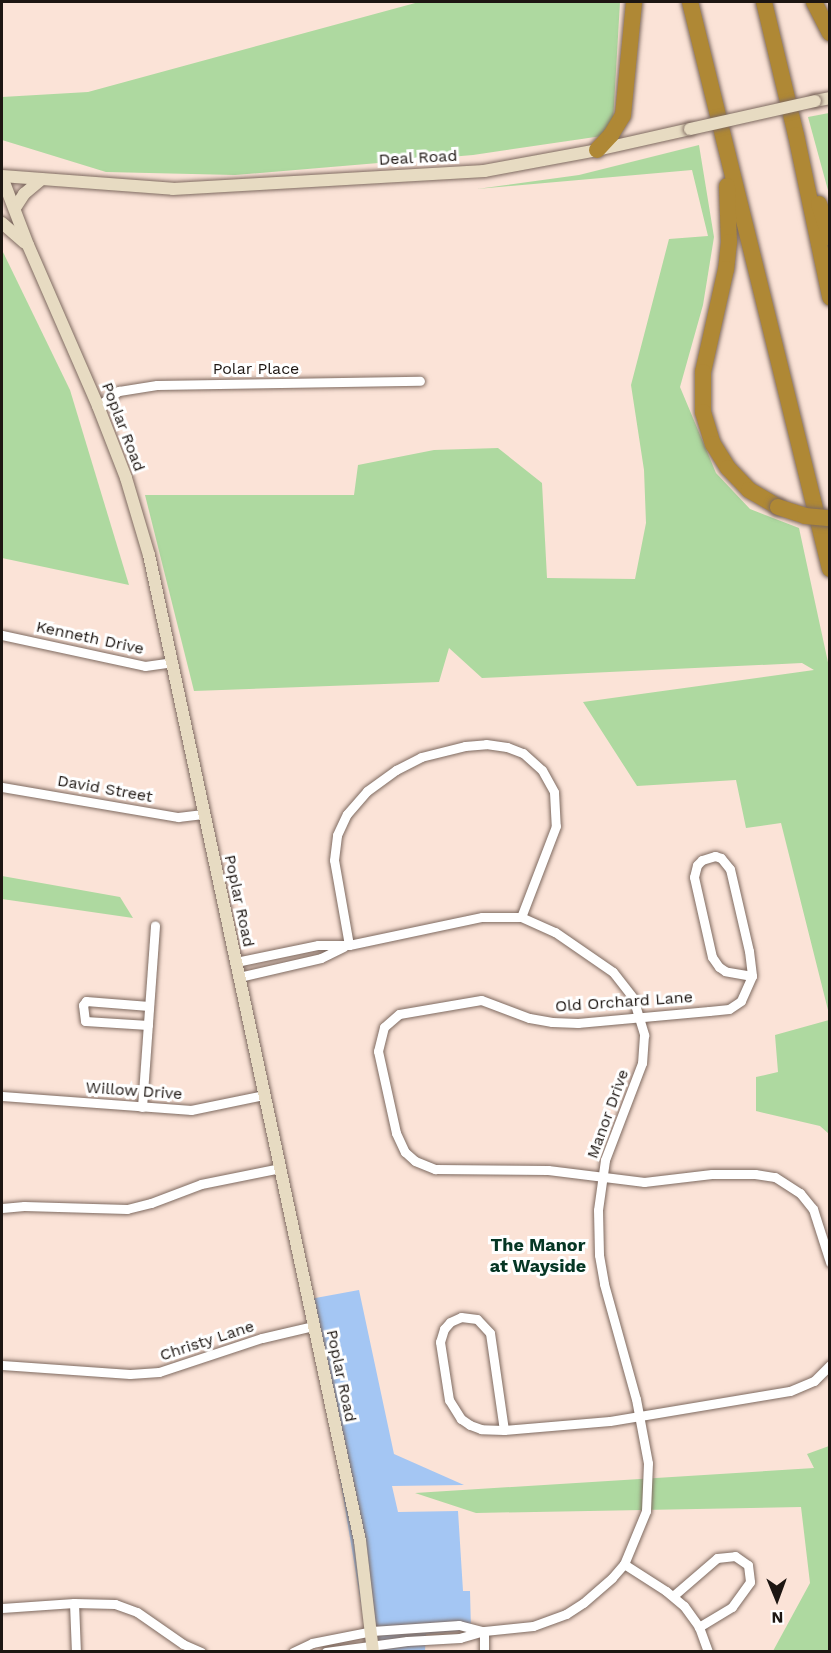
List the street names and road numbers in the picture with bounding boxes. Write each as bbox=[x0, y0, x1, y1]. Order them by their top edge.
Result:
street label: Deal Road bbox=[378, 146, 458, 170]
street label: Polar Place bbox=[212, 359, 300, 379]
street label: Poplar Road bbox=[97, 380, 149, 474]
street label: Kenneth Drive bbox=[34, 617, 146, 659]
street label: David Street bbox=[56, 771, 154, 807]
street label: Poplar Road bbox=[220, 853, 258, 949]
street label: Old Orchard Lane bbox=[555, 988, 693, 1016]
street label: Manor Drive bbox=[583, 1067, 633, 1161]
street label: Willow Drive bbox=[85, 1078, 183, 1104]
street label: Christy Lane bbox=[157, 1317, 257, 1365]
street label: Poplar Road bbox=[322, 1328, 360, 1424]

